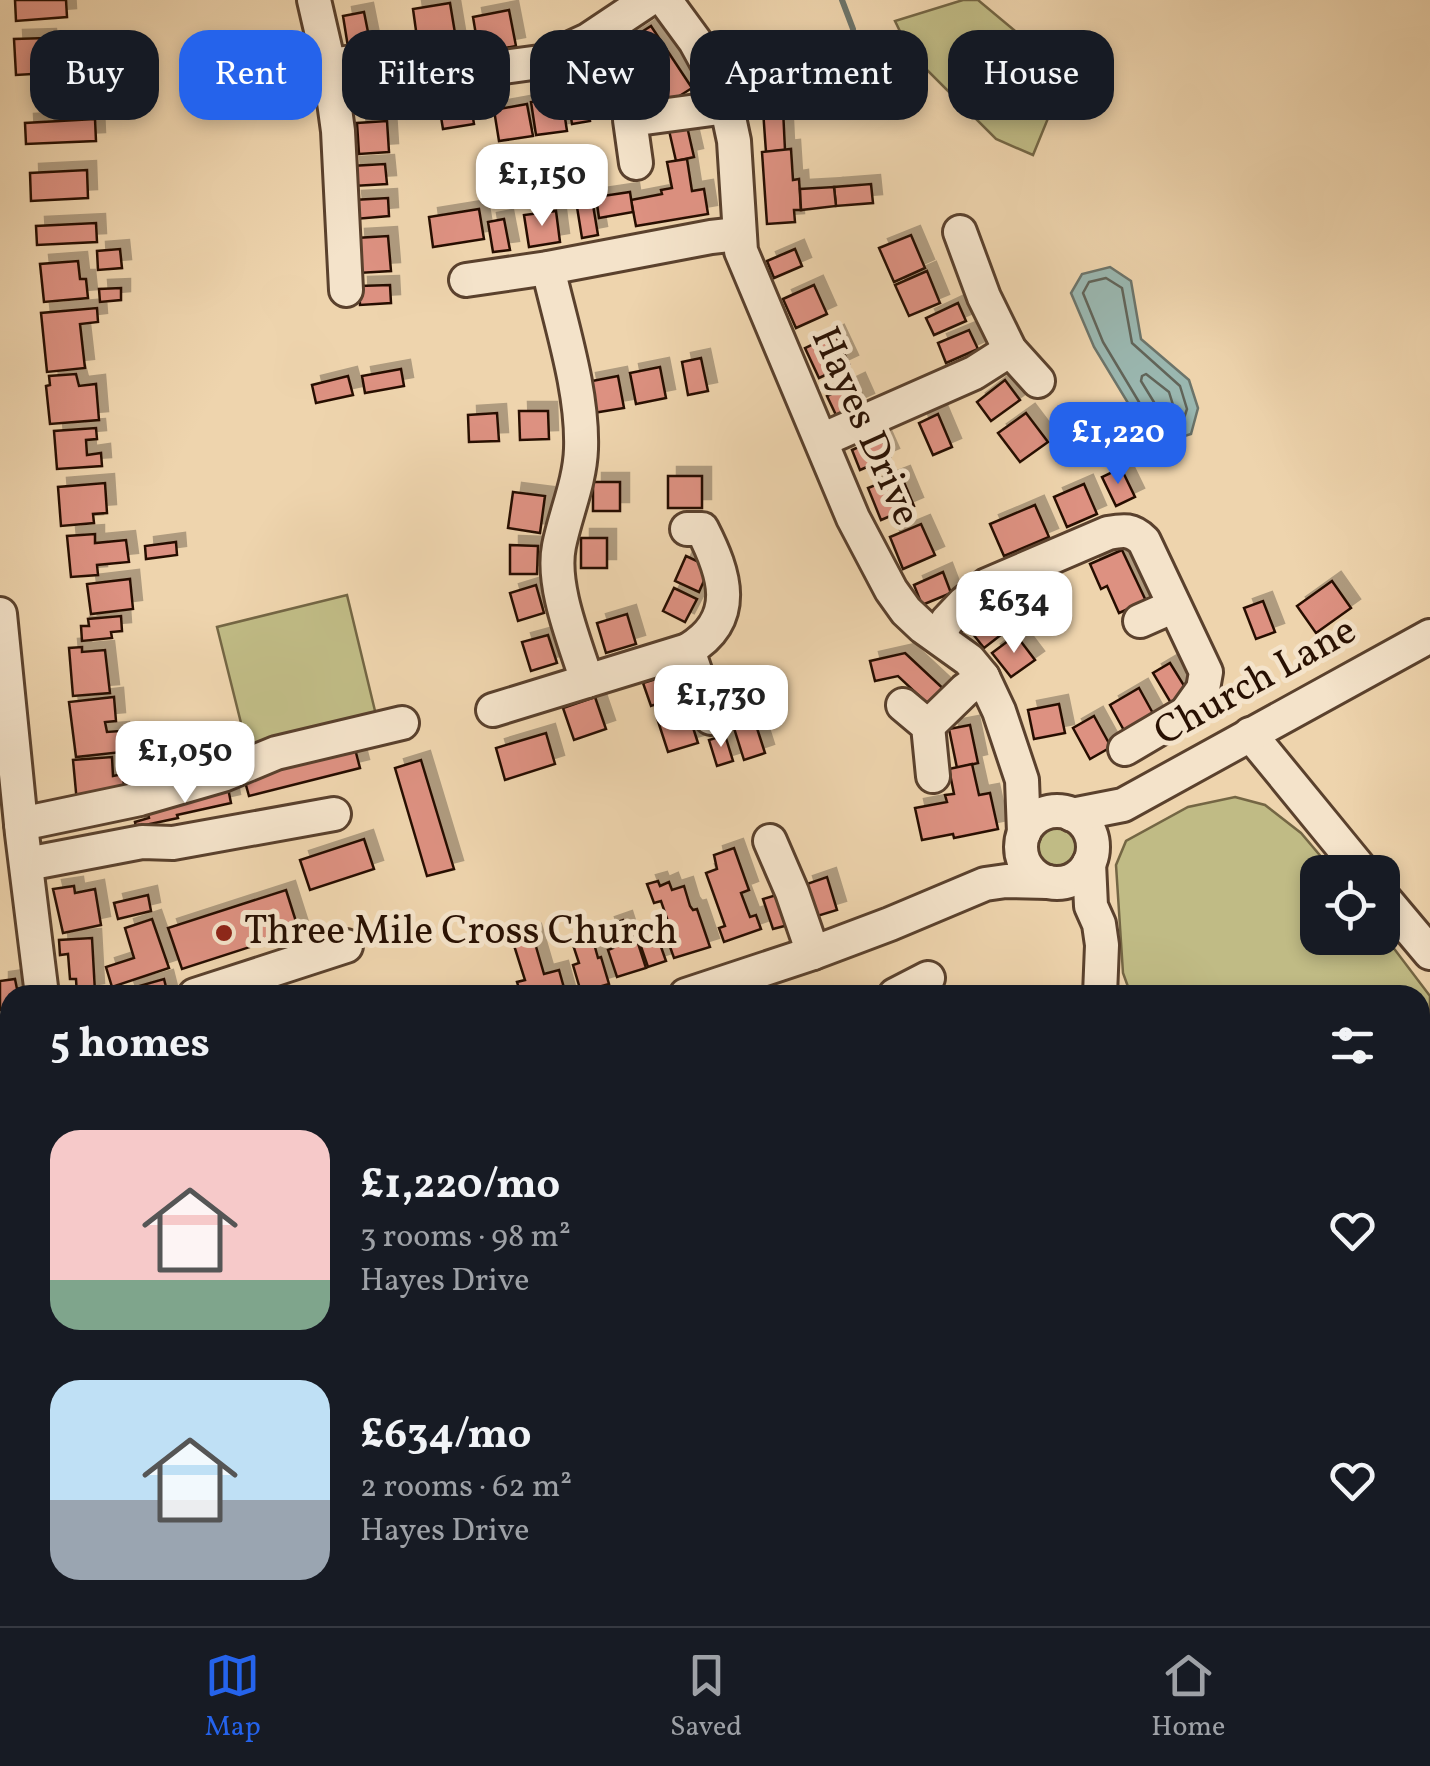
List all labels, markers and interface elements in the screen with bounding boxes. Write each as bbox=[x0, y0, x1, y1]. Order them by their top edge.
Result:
chip: Buy bbox=[30, 30, 159, 120]
chip: Rent bbox=[179, 30, 322, 120]
chip: Filters bbox=[342, 30, 510, 120]
chip: New bbox=[530, 30, 670, 120]
chip: Apartment bbox=[690, 30, 928, 120]
chip: House bbox=[948, 30, 1114, 120]
pin: £1,150 bbox=[461, 144, 623, 229]
text: £1,150 bbox=[498, 154, 586, 198]
street label: Hayes Drive bbox=[795, 319, 933, 535]
pin: £1,220 bbox=[1037, 402, 1199, 487]
text: £1,220 bbox=[1071, 412, 1165, 456]
pin: £634 bbox=[955, 571, 1073, 656]
text: £634 bbox=[978, 581, 1050, 625]
street label: Church Lane bbox=[1145, 604, 1367, 762]
pin: £1,730 bbox=[640, 665, 802, 750]
text: £1,730 bbox=[676, 675, 766, 719]
pin: £1,050 bbox=[104, 721, 266, 806]
text: £1,050 bbox=[138, 731, 232, 775]
map controls bbox=[1300, 855, 1400, 955]
button: locate bbox=[1300, 855, 1400, 955]
place label: Three Mile Cross Church bbox=[244, 905, 678, 961]
marker: Three Mile Cross Church bbox=[213, 922, 235, 944]
text: 5 homes bbox=[50, 1016, 210, 1075]
icon: filters bbox=[1325, 1018, 1380, 1073]
text: £1,220/mo bbox=[360, 1157, 560, 1216]
icon: home bbox=[130, 1170, 250, 1290]
icon: heart bbox=[1325, 1203, 1380, 1258]
text: 3 rooms · 98 m² bbox=[360, 1216, 571, 1260]
text: Hayes Drive bbox=[360, 1260, 529, 1304]
text: £634/mo bbox=[360, 1407, 532, 1466]
icon: home bbox=[130, 1420, 250, 1540]
icon: heart bbox=[1325, 1453, 1380, 1508]
text: 2 rooms · 62 m² bbox=[360, 1466, 572, 1510]
text: Hayes Drive bbox=[360, 1510, 529, 1554]
tab: Map bbox=[205, 1648, 261, 1747]
tab: Saved bbox=[670, 1648, 742, 1747]
tab: Home bbox=[1151, 1648, 1225, 1747]

